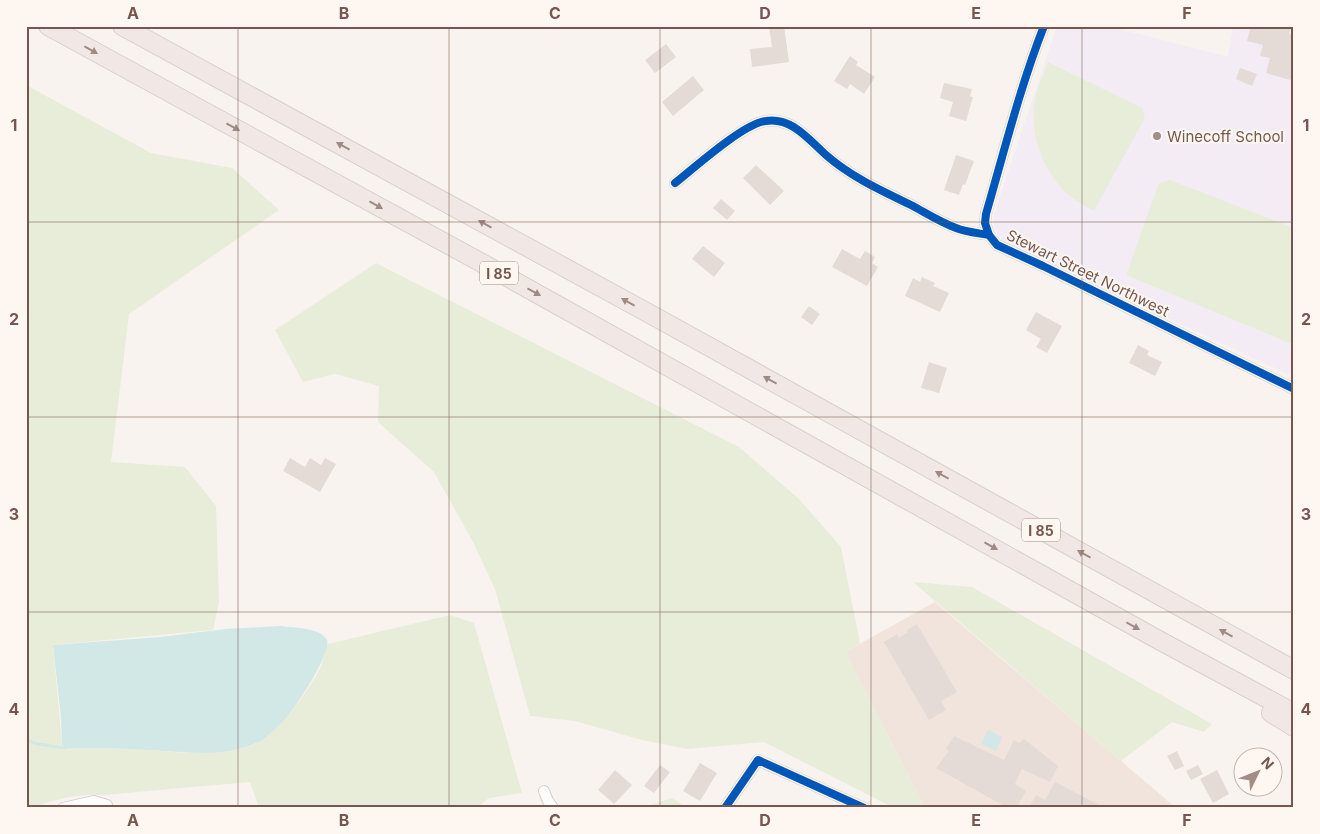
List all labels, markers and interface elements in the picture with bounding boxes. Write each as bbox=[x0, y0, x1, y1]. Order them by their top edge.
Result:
text: A bbox=[127, 3, 139, 23]
text: B bbox=[339, 3, 349, 23]
text: C bbox=[549, 3, 561, 23]
text: D bbox=[759, 3, 771, 23]
text: E bbox=[971, 3, 981, 23]
text: F bbox=[1182, 3, 1192, 23]
one-way arrow bbox=[84, 45, 97, 54]
text: 1 bbox=[11, 115, 17, 135]
text: 1 bbox=[1303, 115, 1309, 135]
one-way arrow bbox=[227, 123, 240, 132]
place label: Winecoff School bbox=[1167, 127, 1284, 146]
marker: Winecoff School bbox=[1151, 130, 1163, 142]
one-way arrow bbox=[335, 142, 350, 150]
one-way arrow bbox=[369, 201, 383, 210]
one-way arrow bbox=[478, 220, 493, 228]
street label: Stewart Street Northwest bbox=[1004, 225, 1173, 321]
road number: I 85 bbox=[480, 262, 518, 284]
one-way arrow bbox=[526, 288, 541, 296]
one-way arrow bbox=[621, 297, 635, 306]
text: 2 bbox=[9, 309, 19, 329]
text: 2 bbox=[1301, 309, 1311, 329]
one-way arrow bbox=[764, 376, 777, 385]
one-way arrow bbox=[935, 471, 948, 480]
text: 3 bbox=[9, 504, 19, 524]
text: 3 bbox=[1301, 504, 1311, 524]
road number: I 85 bbox=[1022, 518, 1060, 542]
one-way arrow bbox=[984, 542, 998, 551]
one-way arrow bbox=[1077, 550, 1091, 558]
one-way arrow bbox=[1125, 622, 1140, 630]
one-way arrow bbox=[1219, 629, 1233, 637]
text: 4 bbox=[9, 699, 20, 719]
text: 4 bbox=[1301, 699, 1312, 719]
north arrow bbox=[1232, 746, 1282, 796]
text: N bbox=[1258, 753, 1278, 772]
text: A bbox=[127, 810, 139, 830]
text: B bbox=[339, 810, 349, 830]
text: C bbox=[549, 810, 561, 830]
text: D bbox=[759, 810, 771, 830]
text: E bbox=[971, 810, 981, 830]
text: F bbox=[1182, 810, 1192, 830]

